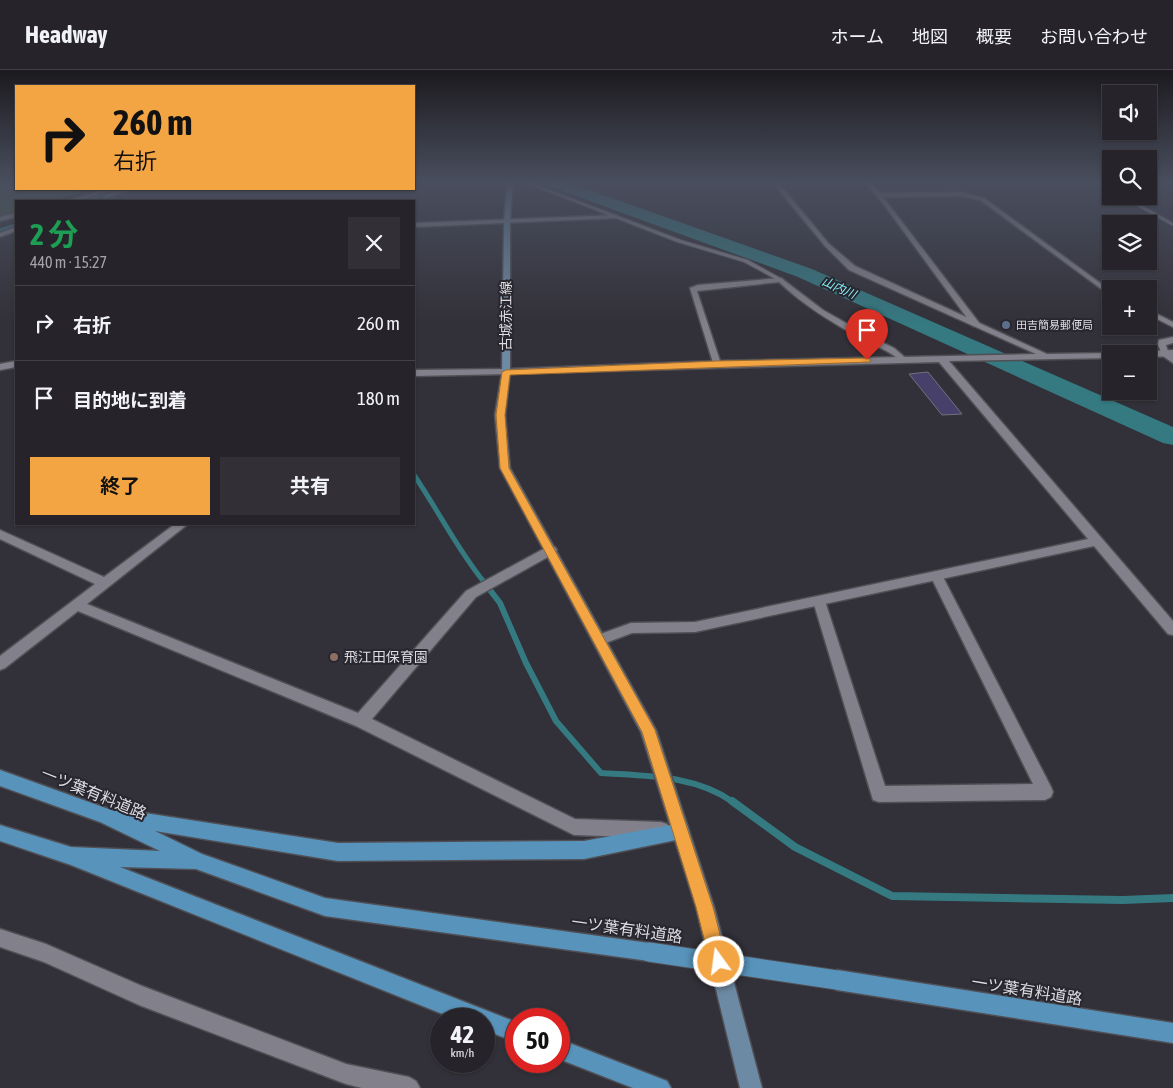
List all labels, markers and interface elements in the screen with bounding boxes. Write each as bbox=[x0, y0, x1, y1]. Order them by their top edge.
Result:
text: Headway bbox=[25, 21, 108, 48]
text: ホーム bbox=[831, 26, 884, 47]
text: 地図 bbox=[912, 26, 948, 47]
text: 概要 bbox=[976, 26, 1012, 47]
text: お問い合わせ bbox=[1040, 26, 1148, 47]
map controls bbox=[1102, 85, 1157, 400]
button: sound bbox=[1102, 85, 1157, 140]
text: 260 m bbox=[113, 102, 192, 142]
icon: right bbox=[30, 105, 95, 170]
text: 右折 bbox=[113, 148, 157, 174]
button: search bbox=[1102, 150, 1157, 205]
button: layers bbox=[1102, 215, 1157, 270]
text: 2 分 bbox=[30, 217, 78, 251]
button: close bbox=[348, 217, 400, 269]
text: 440 m · 15:27 bbox=[30, 253, 107, 271]
water label: 山内川 bbox=[820, 274, 860, 303]
button: + bbox=[1102, 280, 1157, 335]
street label: 古城赤江線 bbox=[498, 281, 514, 351]
icon: right bbox=[30, 309, 58, 337]
pin bbox=[846, 309, 888, 360]
text: 260 m bbox=[357, 312, 400, 334]
text: 右折 bbox=[73, 314, 111, 336]
icon: arrive bbox=[853, 316, 881, 344]
marker: 田吉簡易郵便局 bbox=[1000, 319, 1012, 331]
place label: 田吉簡易郵便局 bbox=[1016, 319, 1093, 331]
button: − bbox=[1102, 345, 1157, 400]
icon: arrive bbox=[30, 384, 58, 412]
text: 180 m bbox=[357, 387, 400, 409]
text: 目的地に到着 bbox=[73, 389, 187, 411]
button: 終了 bbox=[30, 457, 210, 515]
button: 共有 bbox=[220, 457, 400, 515]
place label: 飛江田保育園 bbox=[344, 649, 428, 665]
marker: 飛江田保育園 bbox=[328, 651, 340, 663]
street label: 一ツ葉有料道路 bbox=[39, 764, 149, 822]
street label: 一ツ葉有料道路 bbox=[570, 912, 684, 946]
position arrow bbox=[692, 935, 744, 987]
street label: 一ツ葉有料道路 bbox=[970, 972, 1084, 1008]
speed limit sign: 50 bbox=[505, 1008, 570, 1073]
text: 42 bbox=[451, 1020, 474, 1048]
text: km/h bbox=[451, 1046, 474, 1060]

